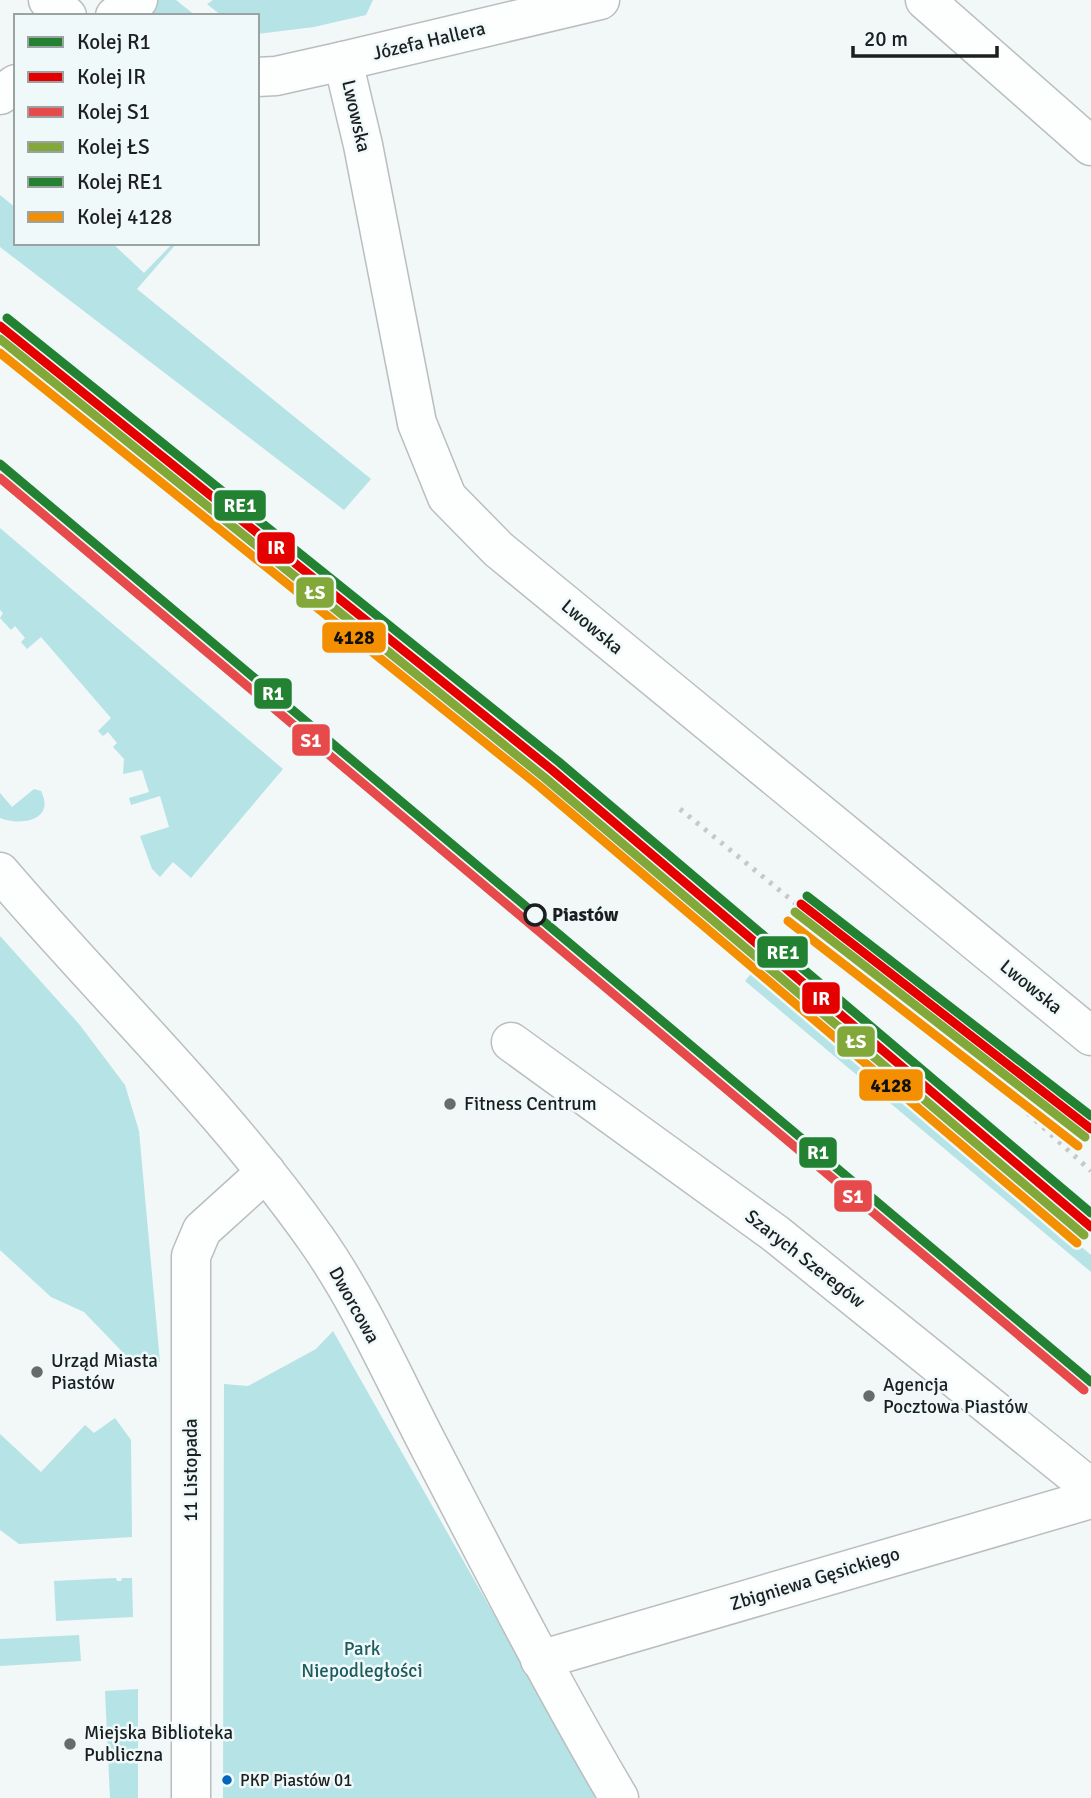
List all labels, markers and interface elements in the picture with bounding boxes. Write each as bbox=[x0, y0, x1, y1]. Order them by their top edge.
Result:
legend bbox=[14, 14, 259, 245]
scale bar bbox=[853, 14, 996, 58]
street label: Józefa Hallera bbox=[370, 16, 488, 66]
text: 20 m bbox=[864, 26, 908, 52]
text: Kolej R1 bbox=[77, 29, 151, 55]
text: Kolej IR bbox=[77, 64, 146, 90]
street label: Lwowska bbox=[336, 77, 376, 155]
text: Kolej S1 bbox=[77, 99, 150, 125]
text: Kolej ŁS bbox=[77, 134, 150, 160]
text: Kolej RE1 bbox=[77, 169, 163, 195]
text: Kolej 4128 bbox=[77, 204, 172, 230]
line badge: RE1 bbox=[213, 489, 267, 522]
text: RE1 bbox=[224, 494, 256, 518]
line badge: IR bbox=[256, 531, 296, 565]
text: IR bbox=[267, 536, 285, 560]
line badge: ŁS bbox=[295, 576, 335, 609]
text: ŁS bbox=[304, 581, 326, 605]
street label: Lwowska bbox=[556, 594, 628, 660]
line badge: 4128 bbox=[321, 621, 387, 654]
text: 4128 bbox=[333, 626, 375, 650]
line badge: R1 bbox=[253, 677, 293, 710]
text: R1 bbox=[262, 682, 284, 706]
line badge: S1 bbox=[291, 723, 331, 757]
text: S1 bbox=[301, 729, 321, 753]
place label: Piastów bbox=[552, 903, 619, 927]
marker: Piastów bbox=[524, 904, 546, 926]
line badge: RE1 bbox=[756, 935, 809, 969]
text: RE1 bbox=[767, 941, 799, 965]
street label: Lwowska bbox=[995, 955, 1067, 1019]
line badge: IR bbox=[801, 981, 841, 1015]
text: IR bbox=[812, 987, 830, 1011]
line badge: ŁS bbox=[836, 1025, 876, 1058]
text: ŁS bbox=[845, 1030, 867, 1054]
line badge: 4128 bbox=[858, 1068, 924, 1102]
text: 4128 bbox=[870, 1074, 912, 1098]
place label: Fitness Centrum bbox=[464, 1092, 597, 1116]
marker: Fitness Centrum bbox=[442, 1096, 458, 1112]
line badge: R1 bbox=[798, 1136, 838, 1169]
text: R1 bbox=[807, 1141, 829, 1165]
line badge: S1 bbox=[833, 1179, 873, 1213]
text: S1 bbox=[843, 1185, 863, 1209]
street label: Szarych Szeregów bbox=[740, 1205, 870, 1314]
street label: Dworcowa bbox=[323, 1262, 385, 1348]
place label: Urząd Miasta Piastów bbox=[51, 1349, 158, 1395]
marker: Urząd Miasta Piastów bbox=[29, 1364, 45, 1380]
place label: Agencja Pocztowa Piastów bbox=[883, 1373, 1028, 1419]
marker: Agencja Pocztowa Piastów bbox=[861, 1388, 877, 1404]
street label: 11 Listopada bbox=[179, 1418, 203, 1522]
street label: Zbigniewa Gęsickiego bbox=[727, 1542, 903, 1616]
park label: Park Niepodległości bbox=[301, 1637, 423, 1683]
place label: Miejska Biblioteka Publiczna bbox=[84, 1721, 233, 1767]
marker: Miejska Biblioteka Publiczna bbox=[62, 1736, 78, 1752]
place label: PKP Piastów 01 bbox=[240, 1770, 352, 1791]
marker: PKP Piastów 01 bbox=[220, 1773, 234, 1787]

